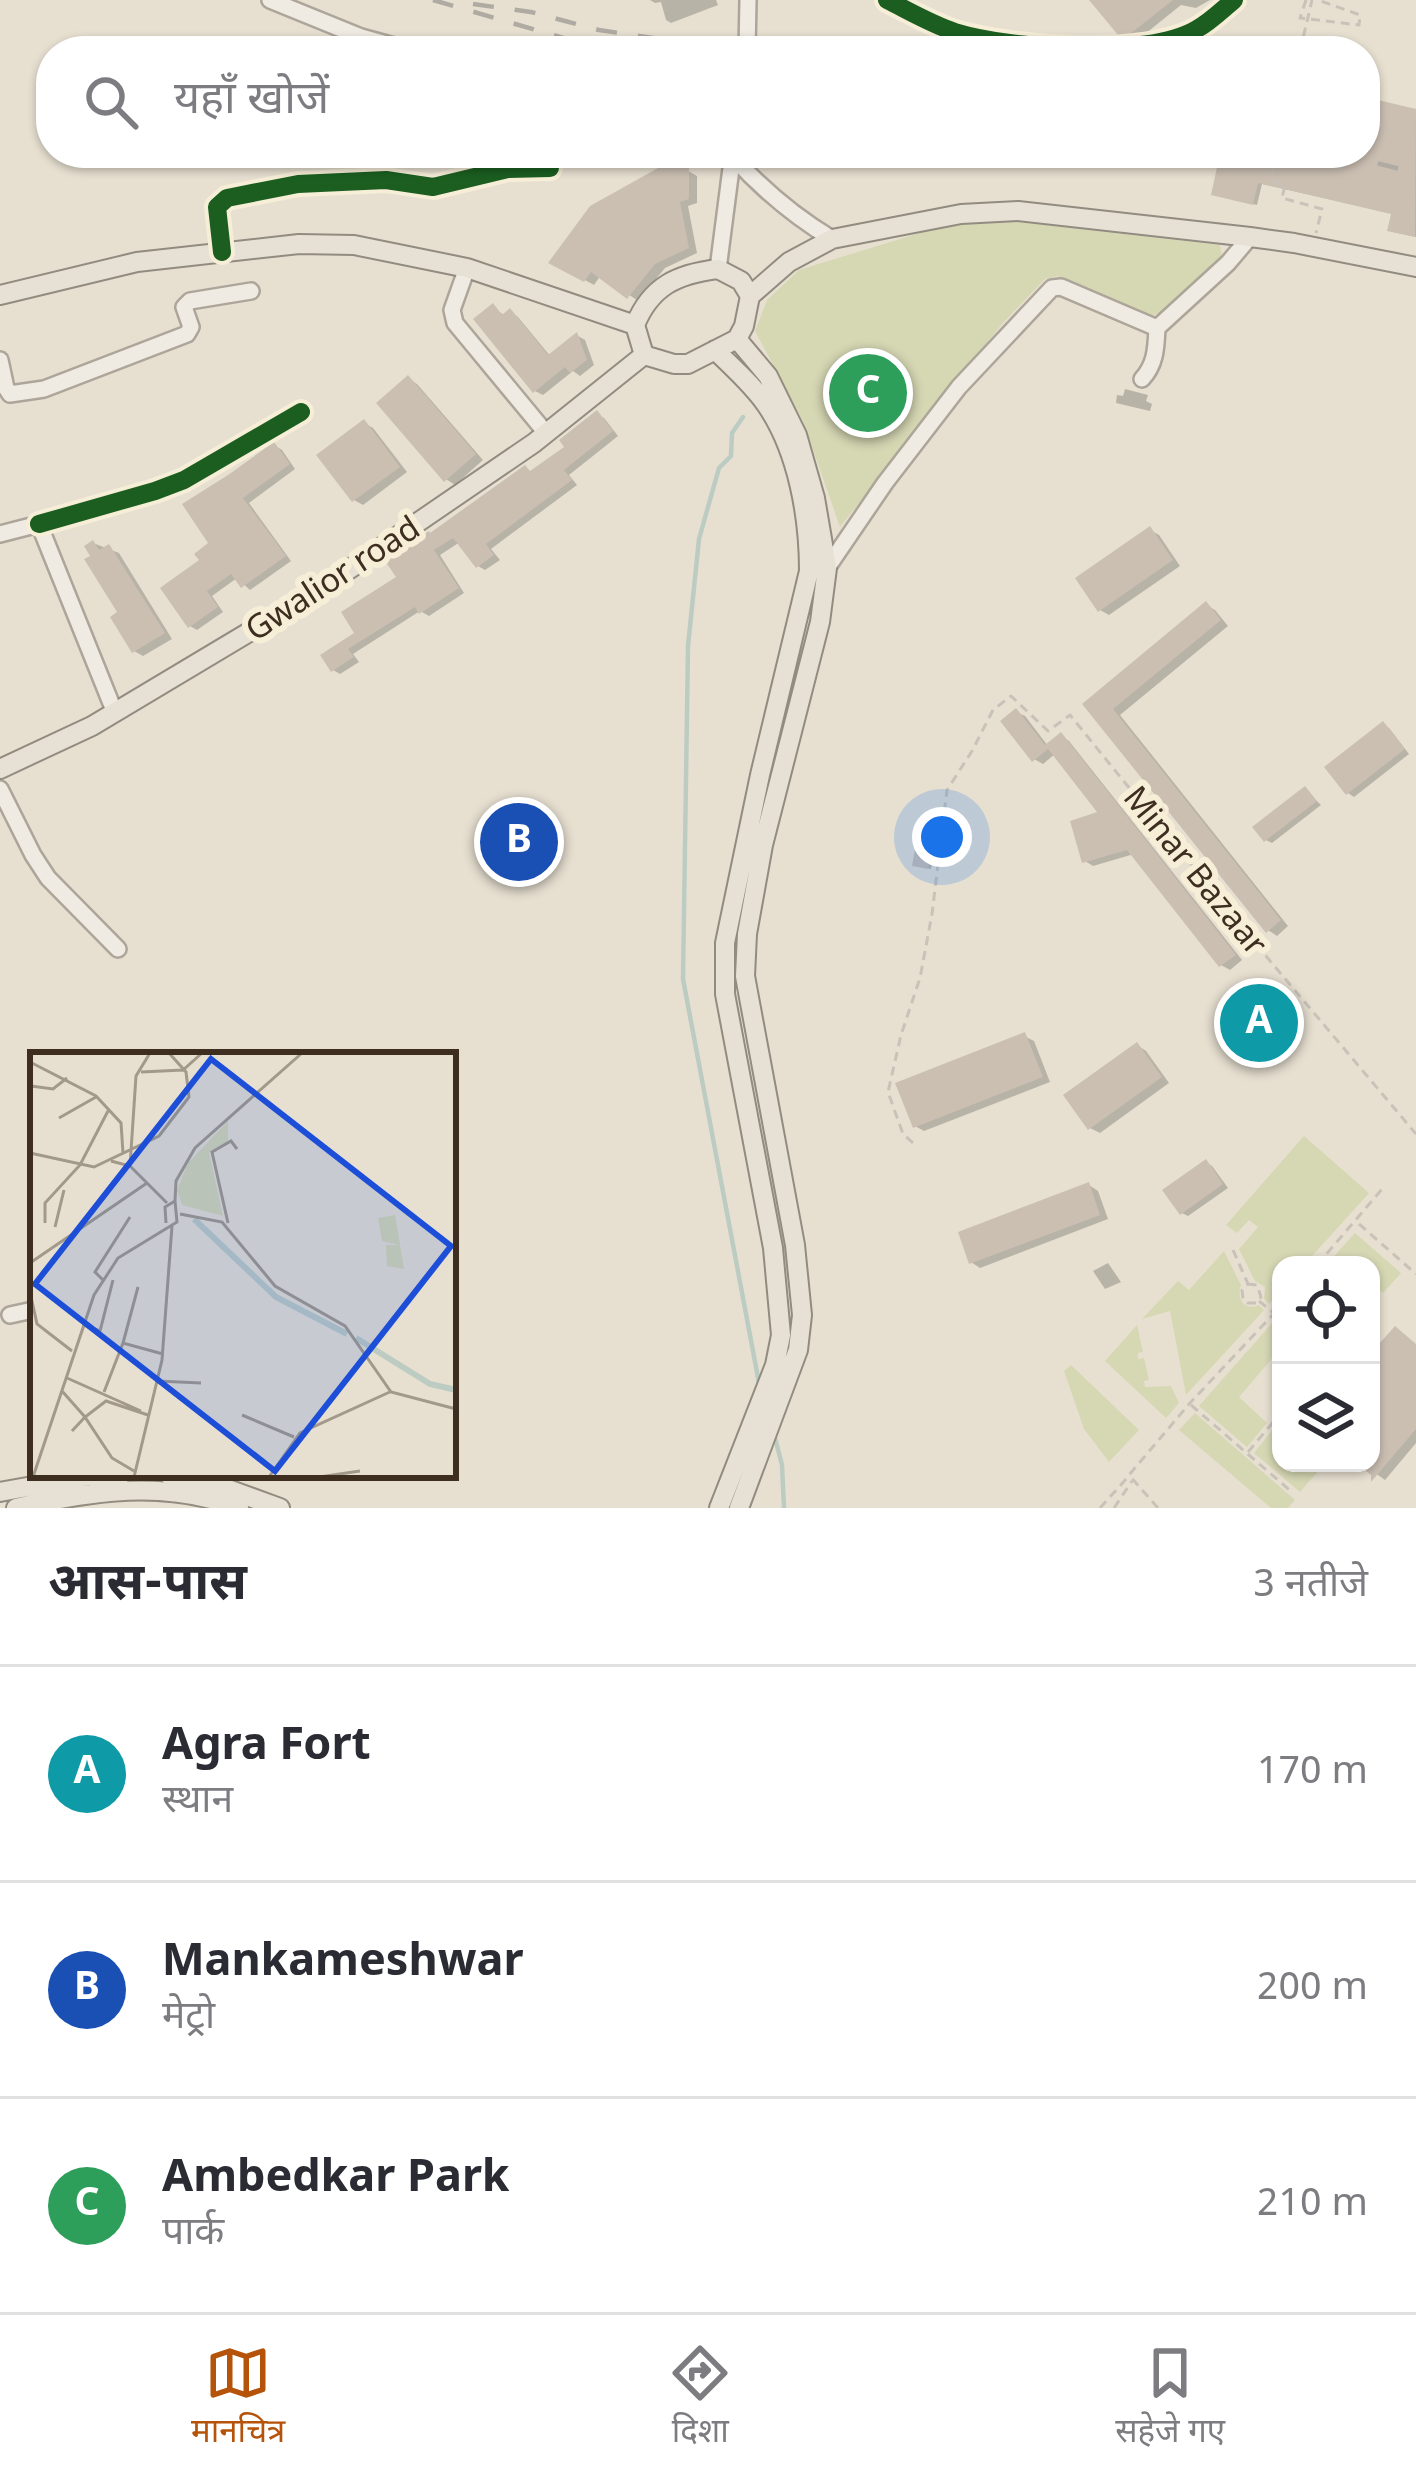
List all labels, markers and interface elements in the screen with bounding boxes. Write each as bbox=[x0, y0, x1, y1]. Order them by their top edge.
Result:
search box bbox=[36, 36, 1380, 168]
icon: search bbox=[78, 69, 144, 135]
text: यहाँ खोजें bbox=[174, 73, 329, 131]
pin: C bbox=[829, 348, 907, 438]
street label: Gwalior road bbox=[239, 509, 429, 653]
street label: Minar Bazaar bbox=[1112, 779, 1275, 966]
pin: B bbox=[480, 797, 558, 887]
your location bbox=[912, 807, 972, 867]
pin: A bbox=[1220, 978, 1298, 1068]
inset map bbox=[30, 1052, 456, 1478]
map controls bbox=[1272, 1256, 1380, 1472]
button: locate bbox=[1272, 1256, 1380, 1364]
button: layers bbox=[1272, 1364, 1380, 1472]
text: आस-पास bbox=[48, 1553, 247, 1620]
text: 3 नतीजे bbox=[1253, 1561, 1368, 1612]
text: Agra Fort bbox=[162, 1719, 371, 1777]
text: A bbox=[74, 1748, 101, 1799]
text: 170 m bbox=[1257, 1748, 1368, 1799]
text: स्थान bbox=[162, 1777, 233, 1828]
text: Mankameshwar bbox=[162, 1935, 524, 1993]
text: B bbox=[74, 1964, 100, 2015]
text: 200 m bbox=[1257, 1964, 1368, 2015]
text: मेट्रो bbox=[162, 1993, 215, 2044]
text: Ambedkar Park bbox=[162, 2151, 509, 2209]
text: C bbox=[74, 2180, 100, 2231]
text: 210 m bbox=[1257, 2180, 1368, 2231]
text: पार्क bbox=[162, 2209, 224, 2260]
tab: मानचित्र bbox=[191, 2340, 285, 2455]
tab: दिशा bbox=[667, 2340, 733, 2455]
tab: सहेजे गए bbox=[1115, 2340, 1225, 2455]

